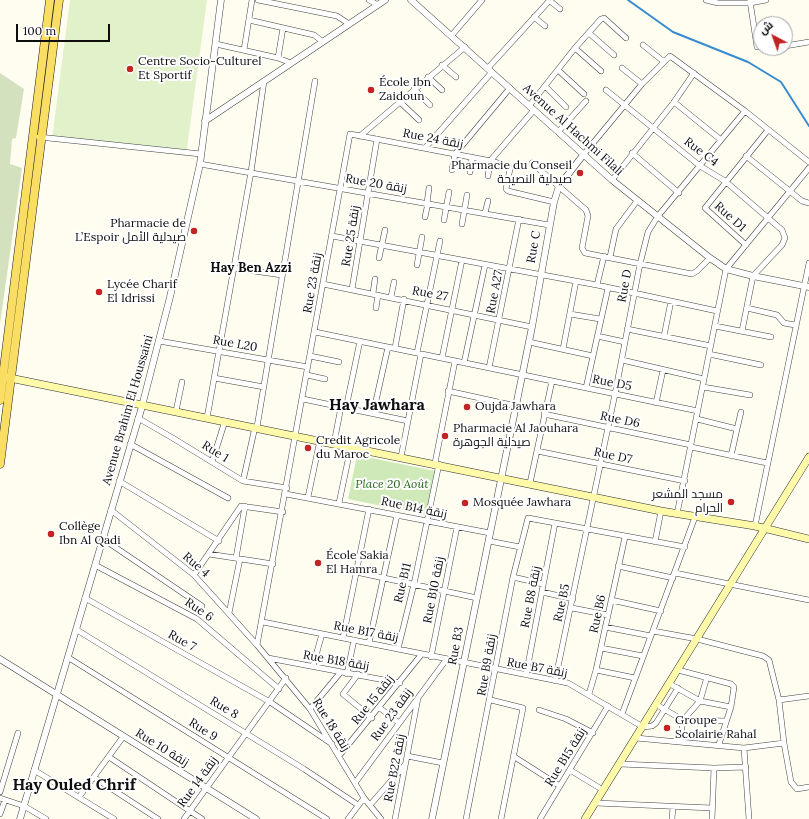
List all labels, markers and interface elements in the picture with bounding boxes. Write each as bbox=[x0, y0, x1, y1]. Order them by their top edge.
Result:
scale bar bbox=[18, 16, 112, 42]
north arrow bbox=[753, 16, 793, 56]
text: ش bbox=[756, 18, 776, 38]
text: 100 m bbox=[23, 23, 56, 38]
place label: Centre Socio-Culturel Et Sportif bbox=[138, 55, 261, 83]
marker: Centre Socio-Culturel Et Sportif bbox=[125, 64, 135, 74]
place label: École Ibn Zaidoun bbox=[379, 76, 431, 104]
street label: Avenue Al Hachmi Filali bbox=[520, 81, 626, 179]
marker: École Ibn Zaidoun bbox=[366, 85, 376, 95]
street label: Rue 24 زنقة bbox=[402, 126, 464, 152]
street label: Rue C4 bbox=[681, 134, 721, 170]
place label: Pharmacie du Conseil صيدلية النصيحة bbox=[451, 159, 572, 187]
marker: Pharmacie du Conseil صيدلية النصيحة bbox=[575, 168, 585, 178]
street label: Rue 20 زنقة bbox=[344, 171, 408, 197]
street label: Rue D1 bbox=[711, 199, 749, 235]
street label: Rue 25 زنقة bbox=[339, 205, 363, 267]
place label: Pharmacie de L’Espoir صيدلية الأمل bbox=[75, 217, 186, 245]
marker: Pharmacie de L’Espoir صيدلية الأمل bbox=[189, 226, 199, 236]
street label: Rue C bbox=[524, 230, 544, 264]
street label: Rue 23 زنقة bbox=[301, 252, 325, 314]
district label: Hay Ben Azzi bbox=[210, 260, 292, 276]
street label: Rue D bbox=[615, 268, 635, 304]
street label: Rue A27 bbox=[484, 269, 506, 315]
place label: Lycée Charif El Idrissi bbox=[107, 278, 177, 306]
street label: Rue 27 bbox=[411, 283, 449, 305]
marker: Lycée Charif El Idrissi bbox=[94, 287, 104, 297]
street label: Avenue Brahim El Houssaini bbox=[100, 333, 156, 487]
street label: Rue L20 bbox=[211, 333, 259, 355]
street label: Rue D5 bbox=[591, 372, 633, 394]
district label: Hay Jawhara bbox=[329, 395, 425, 415]
place label: Oujda Jawhara bbox=[475, 400, 556, 414]
marker: Oujda Jawhara bbox=[462, 402, 472, 412]
street label: Rue D6 bbox=[599, 409, 641, 431]
place label: Pharmacie Al Jaouhara صيدلية الجوهرة bbox=[453, 422, 578, 450]
marker: Pharmacie Al Jaouhara صيدلية الجوهرة bbox=[440, 431, 450, 441]
place label: Credit Agricole du Maroc bbox=[316, 434, 400, 462]
street label: Rue 1 bbox=[199, 438, 231, 466]
marker: Credit Agricole du Maroc bbox=[303, 443, 313, 453]
street label: Rue D7 bbox=[593, 445, 633, 467]
park label: Place 20 Août bbox=[355, 478, 429, 492]
place label: مسجد المشعر الحرام bbox=[652, 488, 723, 516]
street label: Rue B14 زنقة bbox=[380, 494, 448, 522]
place label: Mosquée Jawhara bbox=[473, 496, 571, 510]
marker: مسجد المشعر الحرام bbox=[726, 497, 736, 507]
marker: Mosquée Jawhara bbox=[460, 498, 470, 508]
place label: Collège Ibn Al Qadi bbox=[59, 520, 121, 548]
marker: Collège Ibn Al Qadi bbox=[46, 529, 56, 539]
street label: Rue 4 bbox=[180, 549, 212, 581]
place label: École Sakia El Hamra bbox=[326, 549, 389, 577]
street label: Rue B10 زنقة bbox=[420, 555, 448, 625]
marker: École Sakia El Hamra bbox=[313, 558, 323, 568]
street label: Rue B11 bbox=[391, 562, 415, 604]
street label: Rue B8 زنقة bbox=[518, 565, 544, 629]
street label: Rue B5 bbox=[551, 583, 573, 623]
street label: Rue B6 bbox=[587, 594, 609, 634]
street label: Rue 6 bbox=[182, 595, 216, 625]
street label: Rue B17 زنقة bbox=[332, 619, 400, 645]
street label: Rue B3 bbox=[445, 626, 467, 666]
street label: Rue 7 bbox=[165, 627, 199, 655]
street label: Rue B9 زنقة bbox=[474, 633, 500, 697]
street label: Rue B18 زنقة bbox=[302, 648, 370, 674]
street label: Rue B7 زنقة bbox=[505, 655, 569, 681]
street label: Rue 15 زنقة bbox=[349, 672, 397, 728]
street label: Rue 23 زنقة bbox=[368, 686, 416, 744]
street label: Rue 8 bbox=[207, 694, 241, 722]
street label: Rue 18 زنقة bbox=[309, 696, 353, 754]
place label: Groupe Scolairie Rahal bbox=[675, 714, 757, 742]
street label: Rue 9 bbox=[186, 716, 220, 744]
marker: Groupe Scolairie Rahal bbox=[662, 723, 672, 733]
street label: Rue B15 زنقة bbox=[542, 725, 590, 789]
street label: Rue 10 زنقة bbox=[133, 726, 191, 770]
street label: Rue B22 زنقة bbox=[381, 733, 409, 803]
street label: Rue 14 زنقة bbox=[175, 754, 221, 810]
district label: Hay Ouled Chrif bbox=[12, 775, 136, 795]

